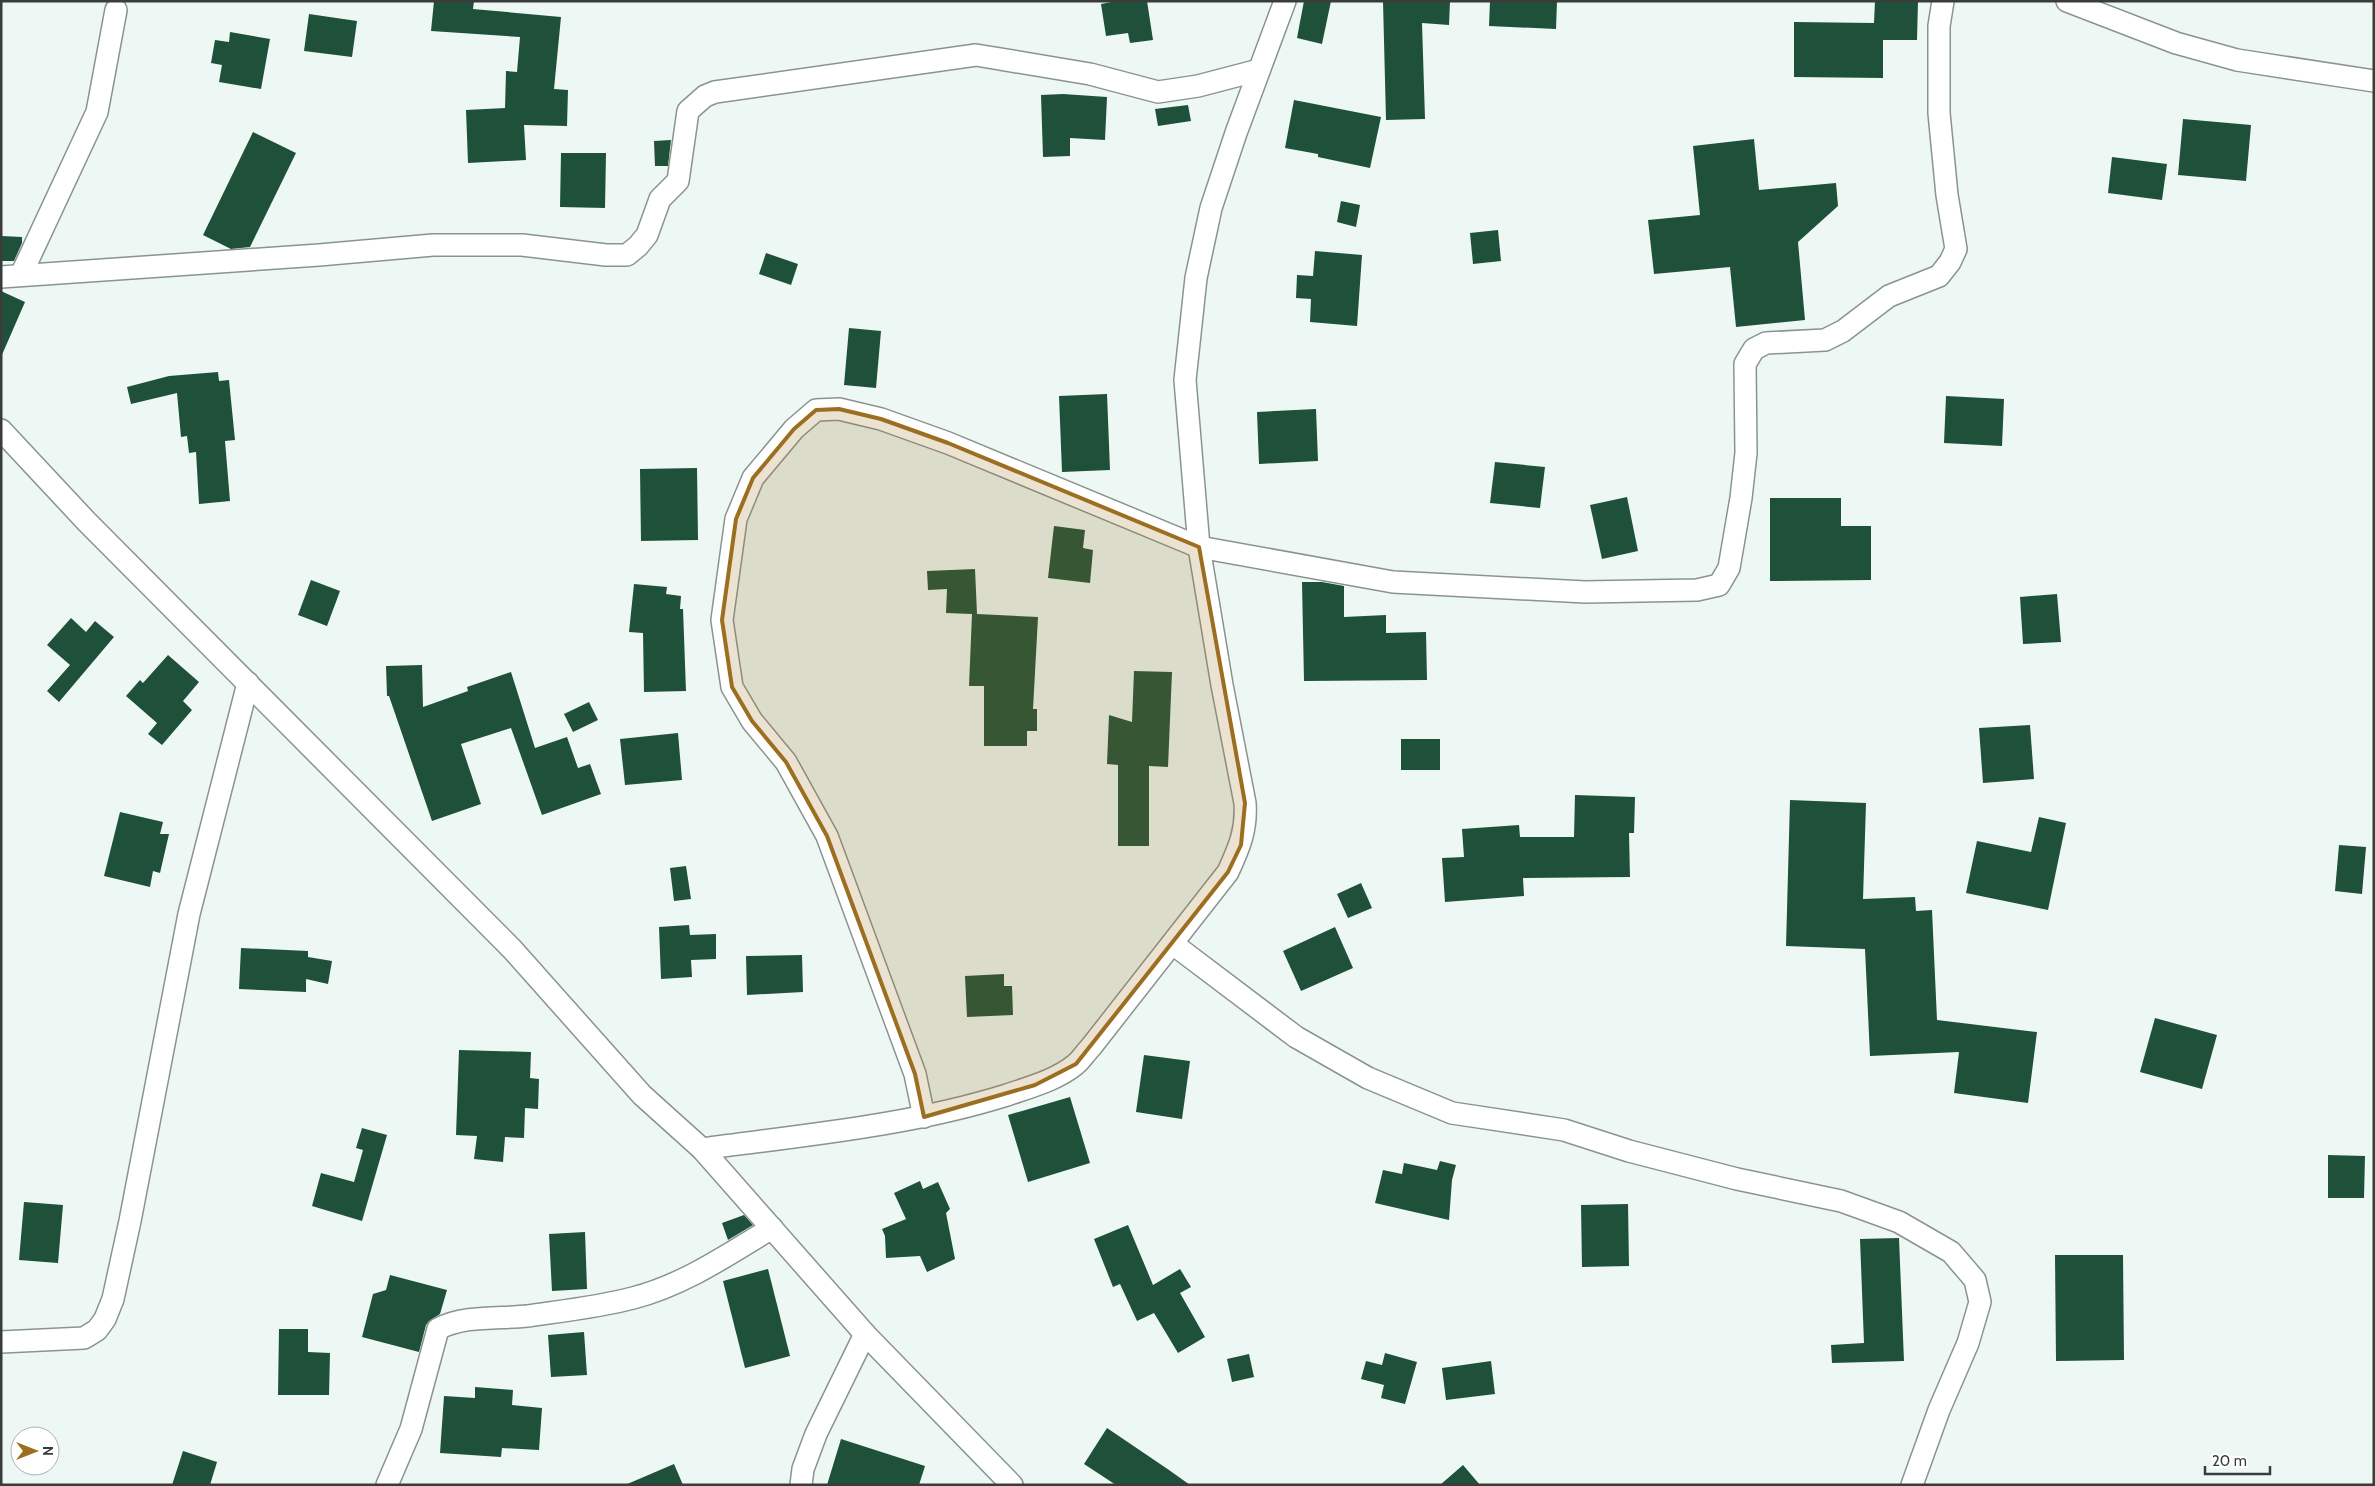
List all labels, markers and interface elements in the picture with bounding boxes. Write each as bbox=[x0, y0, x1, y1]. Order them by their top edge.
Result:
north arrow bbox=[10, 1426, 60, 1476]
scale bar bbox=[2205, 1444, 2270, 1476]
text: N bbox=[39, 1446, 57, 1456]
text: 20 m bbox=[2212, 1452, 2247, 1470]

